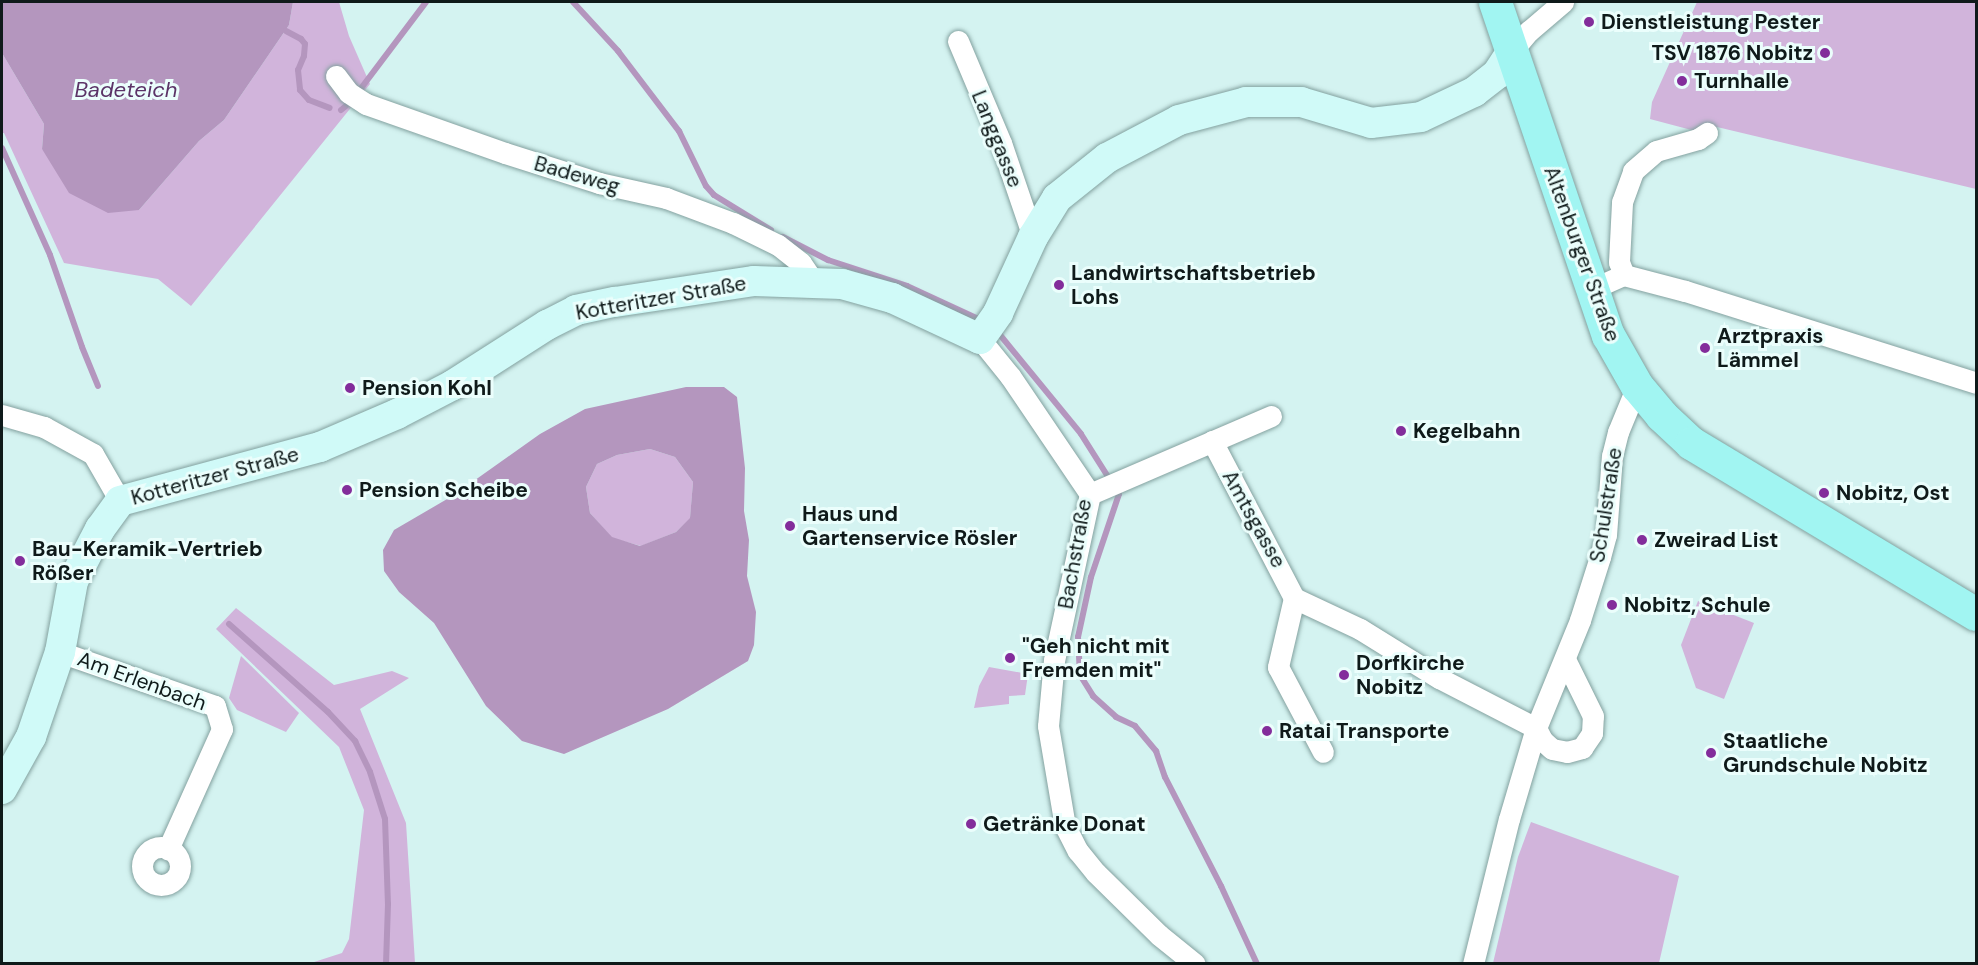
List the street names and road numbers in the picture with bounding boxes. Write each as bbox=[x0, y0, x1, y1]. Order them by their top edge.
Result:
street label: Langgasse bbox=[966, 87, 1028, 191]
street label: Badeweg bbox=[531, 151, 623, 199]
street label: Altenburger Straße bbox=[1539, 163, 1625, 345]
street label: Kotteritzer Straße bbox=[574, 271, 748, 325]
street label: Kotteritzer Straße bbox=[128, 441, 302, 511]
street label: Schulstraße bbox=[1584, 446, 1628, 564]
street label: Amtsgasse bbox=[1217, 466, 1291, 572]
street label: Bachstraße bbox=[1053, 497, 1097, 611]
street label: Am Erlenbach bbox=[74, 646, 210, 716]

